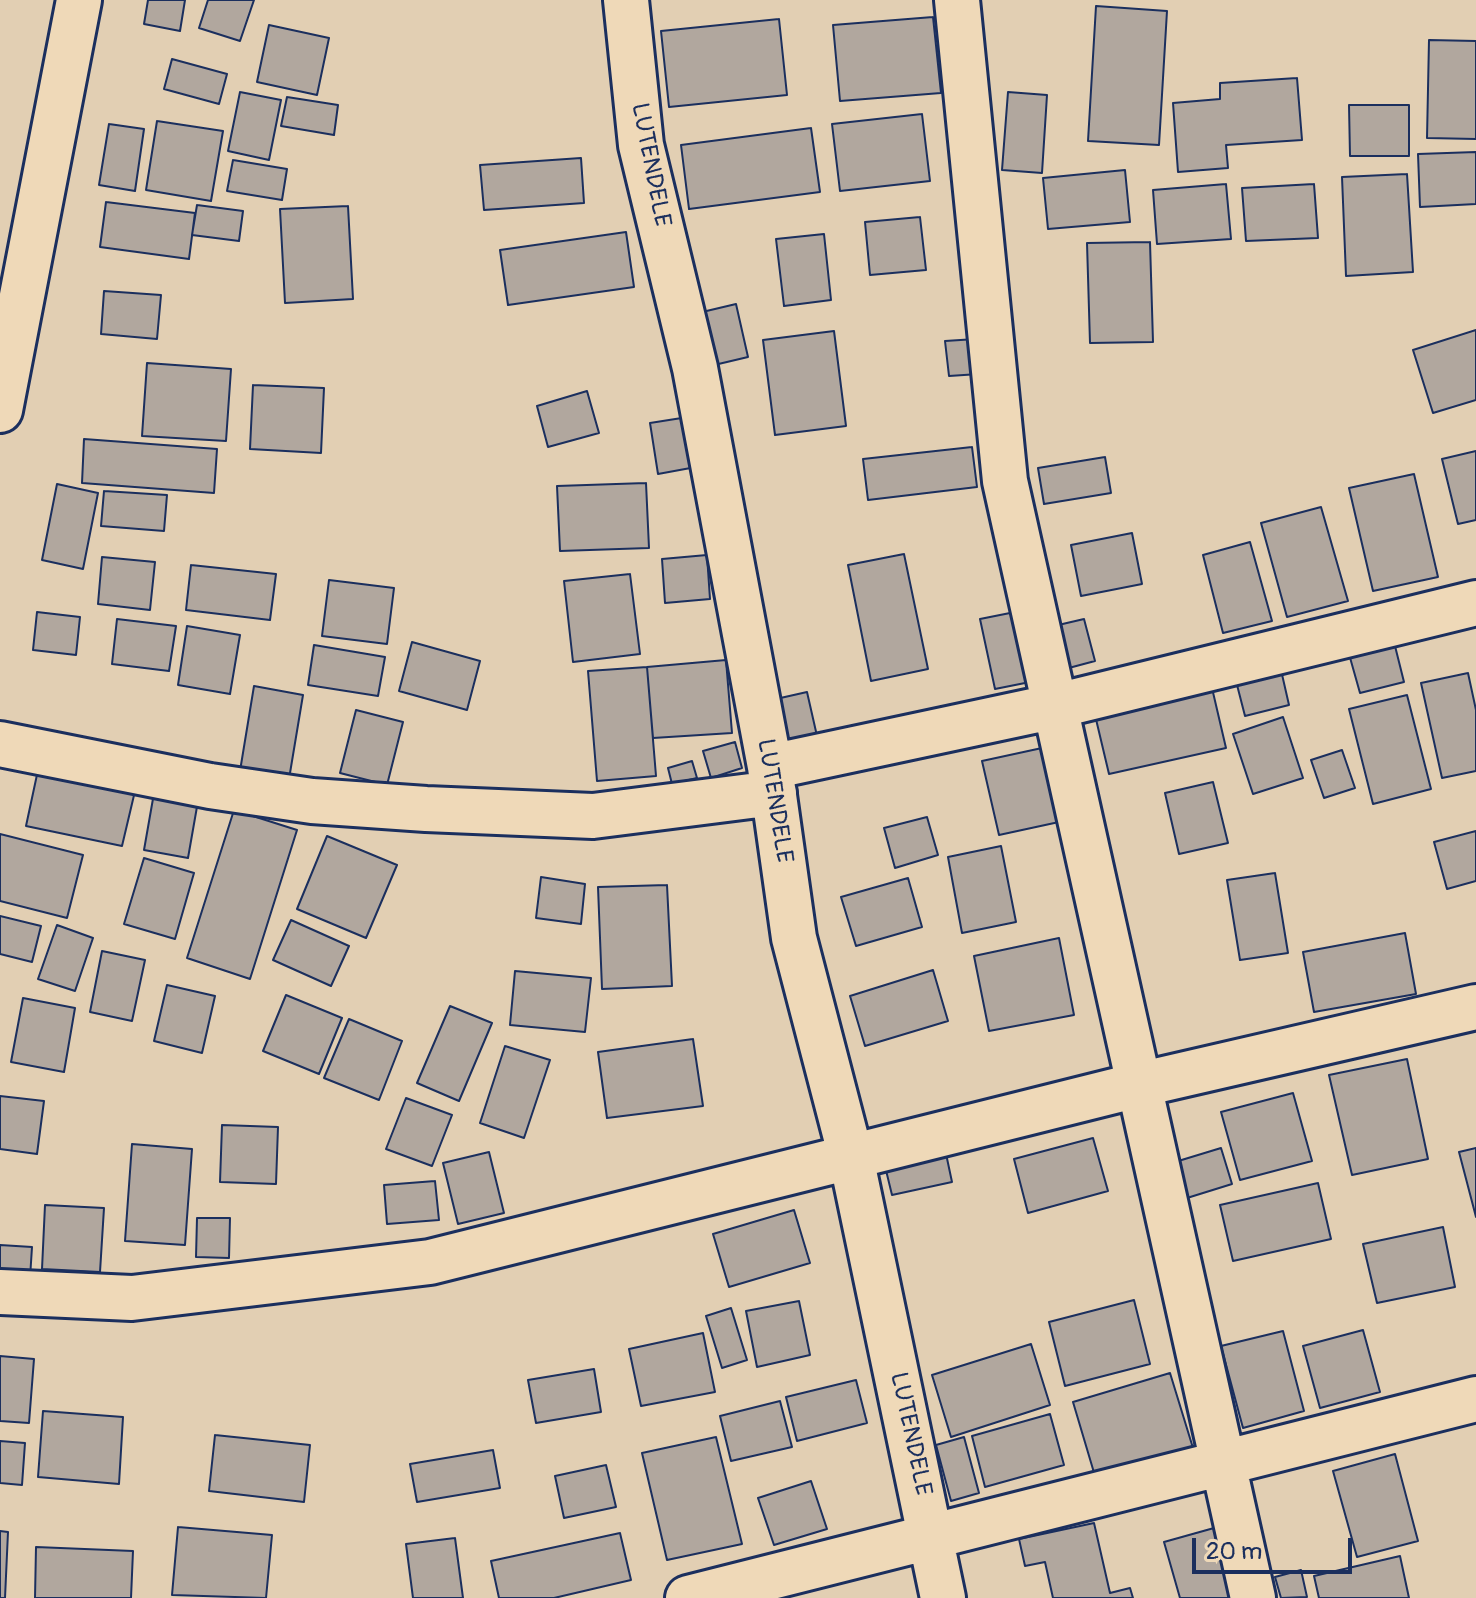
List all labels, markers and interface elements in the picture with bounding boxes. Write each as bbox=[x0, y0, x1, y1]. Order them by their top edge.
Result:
street label: LUTENDELE bbox=[624, 101, 676, 229]
street label: LUTENDELE bbox=[750, 737, 798, 865]
street label: LUTENDELE bbox=[883, 1370, 937, 1498]
scale bar bbox=[1196, 1522, 1356, 1572]
text: 20 m bbox=[1206, 1537, 1262, 1566]

